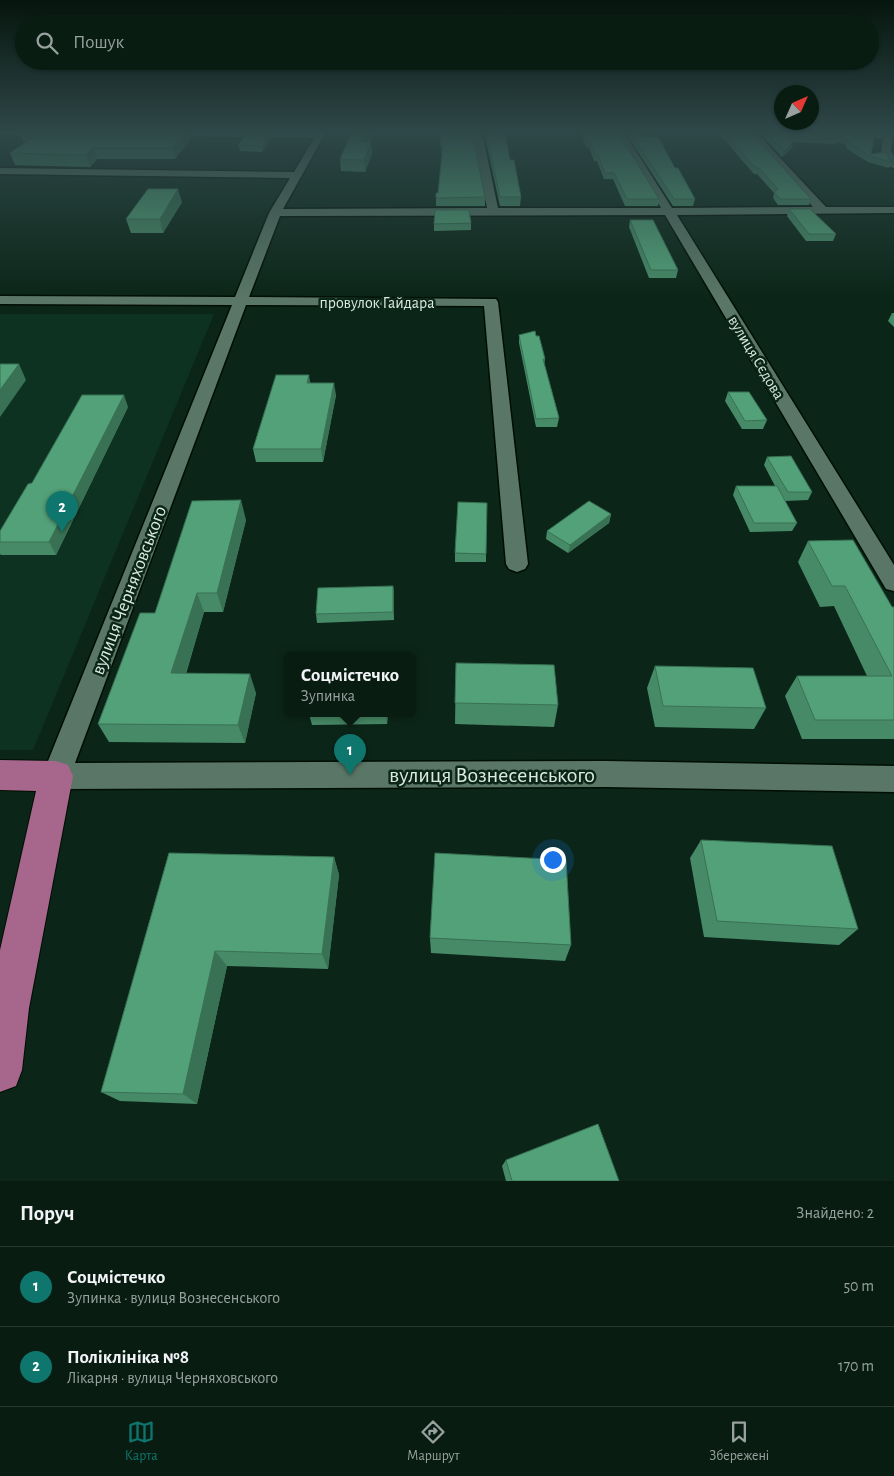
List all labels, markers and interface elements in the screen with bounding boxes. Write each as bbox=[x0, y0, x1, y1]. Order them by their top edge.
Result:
search box bbox=[15, 15, 879, 70]
icon: search bbox=[33, 29, 61, 57]
text: Пошук bbox=[73, 33, 124, 52]
north arrow bbox=[774, 85, 819, 130]
street label: провулок Гайдара bbox=[320, 295, 435, 312]
street label: вулиця Сєдова bbox=[724, 313, 787, 402]
pin: 2 bbox=[46, 491, 78, 532]
street label: вулиця Черняховського bbox=[88, 504, 170, 678]
popup bbox=[284, 652, 416, 717]
text: Соцмістечко bbox=[301, 666, 399, 685]
text: Зупинка bbox=[301, 688, 355, 704]
pin: 1 bbox=[334, 734, 366, 775]
street label: вулиця Вознесенського bbox=[389, 764, 595, 786]
your location bbox=[540, 847, 566, 873]
text: Поруч bbox=[20, 1203, 74, 1224]
text: Знайдено: 2 bbox=[796, 1205, 874, 1221]
text: Соцмістечко bbox=[67, 1268, 165, 1287]
text: 1 bbox=[33, 1278, 39, 1294]
text: 50 m bbox=[843, 1278, 874, 1294]
text: Зупинка · вулиця Вознесенського bbox=[67, 1290, 280, 1306]
text: Поліклініка №8 bbox=[67, 1348, 189, 1367]
text: 2 bbox=[32, 1358, 40, 1374]
text: 170 m bbox=[838, 1358, 874, 1374]
text: Лікарня · вулиця Черняховського bbox=[67, 1370, 278, 1386]
tab: Карта bbox=[125, 1418, 158, 1465]
tab: Маршрут bbox=[407, 1418, 460, 1465]
tab: Збережені bbox=[709, 1418, 769, 1465]

